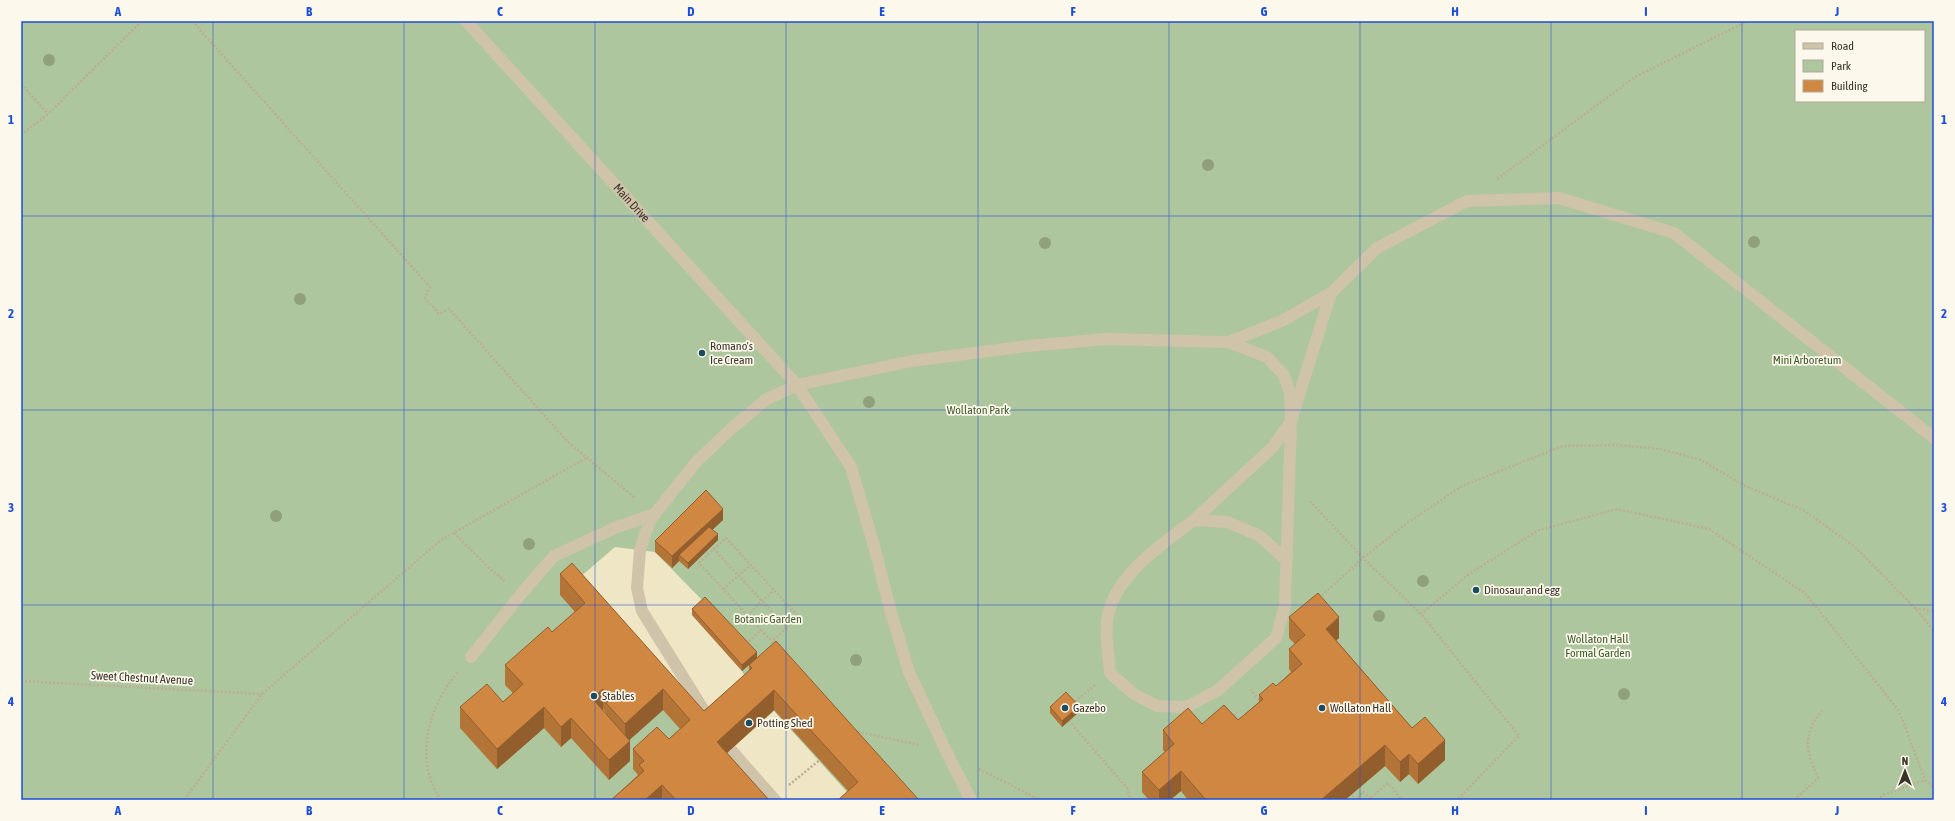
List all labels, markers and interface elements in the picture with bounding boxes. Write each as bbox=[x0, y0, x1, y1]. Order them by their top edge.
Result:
text: A bbox=[114, 4, 122, 19]
text: B bbox=[306, 4, 313, 19]
text: C bbox=[497, 4, 503, 19]
text: D bbox=[687, 4, 695, 19]
text: E bbox=[879, 4, 885, 19]
text: F bbox=[1070, 4, 1076, 19]
text: G bbox=[1261, 4, 1268, 19]
text: H bbox=[1451, 4, 1459, 19]
text: I bbox=[1644, 4, 1648, 19]
text: J bbox=[1834, 4, 1839, 19]
legend bbox=[1795, 30, 1925, 102]
text: Road bbox=[1831, 39, 1854, 53]
text: Park bbox=[1831, 59, 1852, 73]
text: Building bbox=[1831, 79, 1869, 93]
text: 1 bbox=[8, 112, 14, 127]
text: 1 bbox=[1941, 112, 1947, 127]
street label: Main Drive bbox=[610, 181, 653, 225]
text: 2 bbox=[8, 306, 14, 321]
text: 2 bbox=[1941, 306, 1947, 321]
place label: Romano's Ice Cream bbox=[710, 339, 753, 367]
marker: Romano's Ice Cream bbox=[697, 348, 707, 358]
park label: Mini Arboretum bbox=[1773, 353, 1841, 367]
park label: Wollaton Park bbox=[947, 403, 1010, 417]
text: 3 bbox=[8, 500, 14, 515]
text: 3 bbox=[1941, 500, 1947, 515]
place label: Dinosaur and egg bbox=[1484, 583, 1561, 597]
marker: Dinosaur and egg bbox=[1471, 585, 1481, 595]
park label: Botanic Garden bbox=[734, 612, 802, 626]
park label: Wollaton Hall Formal Garden bbox=[1565, 632, 1631, 660]
street label: Sweet Chestnut Avenue bbox=[91, 668, 193, 688]
place label: Stables bbox=[602, 689, 635, 703]
marker: Stables bbox=[589, 691, 599, 701]
text: 4 bbox=[7, 694, 14, 709]
text: 4 bbox=[1940, 694, 1947, 709]
place label: Gazebo bbox=[1073, 701, 1106, 715]
place label: Wollaton Hall bbox=[1330, 701, 1392, 715]
marker: Gazebo bbox=[1060, 703, 1070, 713]
marker: Wollaton Hall bbox=[1317, 703, 1327, 713]
place label: Potting Shed bbox=[757, 716, 813, 730]
marker: Potting Shed bbox=[744, 718, 754, 728]
north arrow bbox=[1885, 751, 1925, 791]
text: N bbox=[1902, 755, 1908, 767]
text: A bbox=[114, 803, 122, 818]
text: B bbox=[306, 803, 313, 818]
text: C bbox=[497, 803, 503, 818]
text: D bbox=[687, 803, 695, 818]
text: E bbox=[879, 803, 885, 818]
text: F bbox=[1070, 803, 1076, 818]
text: G bbox=[1261, 803, 1268, 818]
text: H bbox=[1451, 803, 1459, 818]
text: I bbox=[1644, 803, 1648, 818]
text: J bbox=[1834, 803, 1839, 818]

